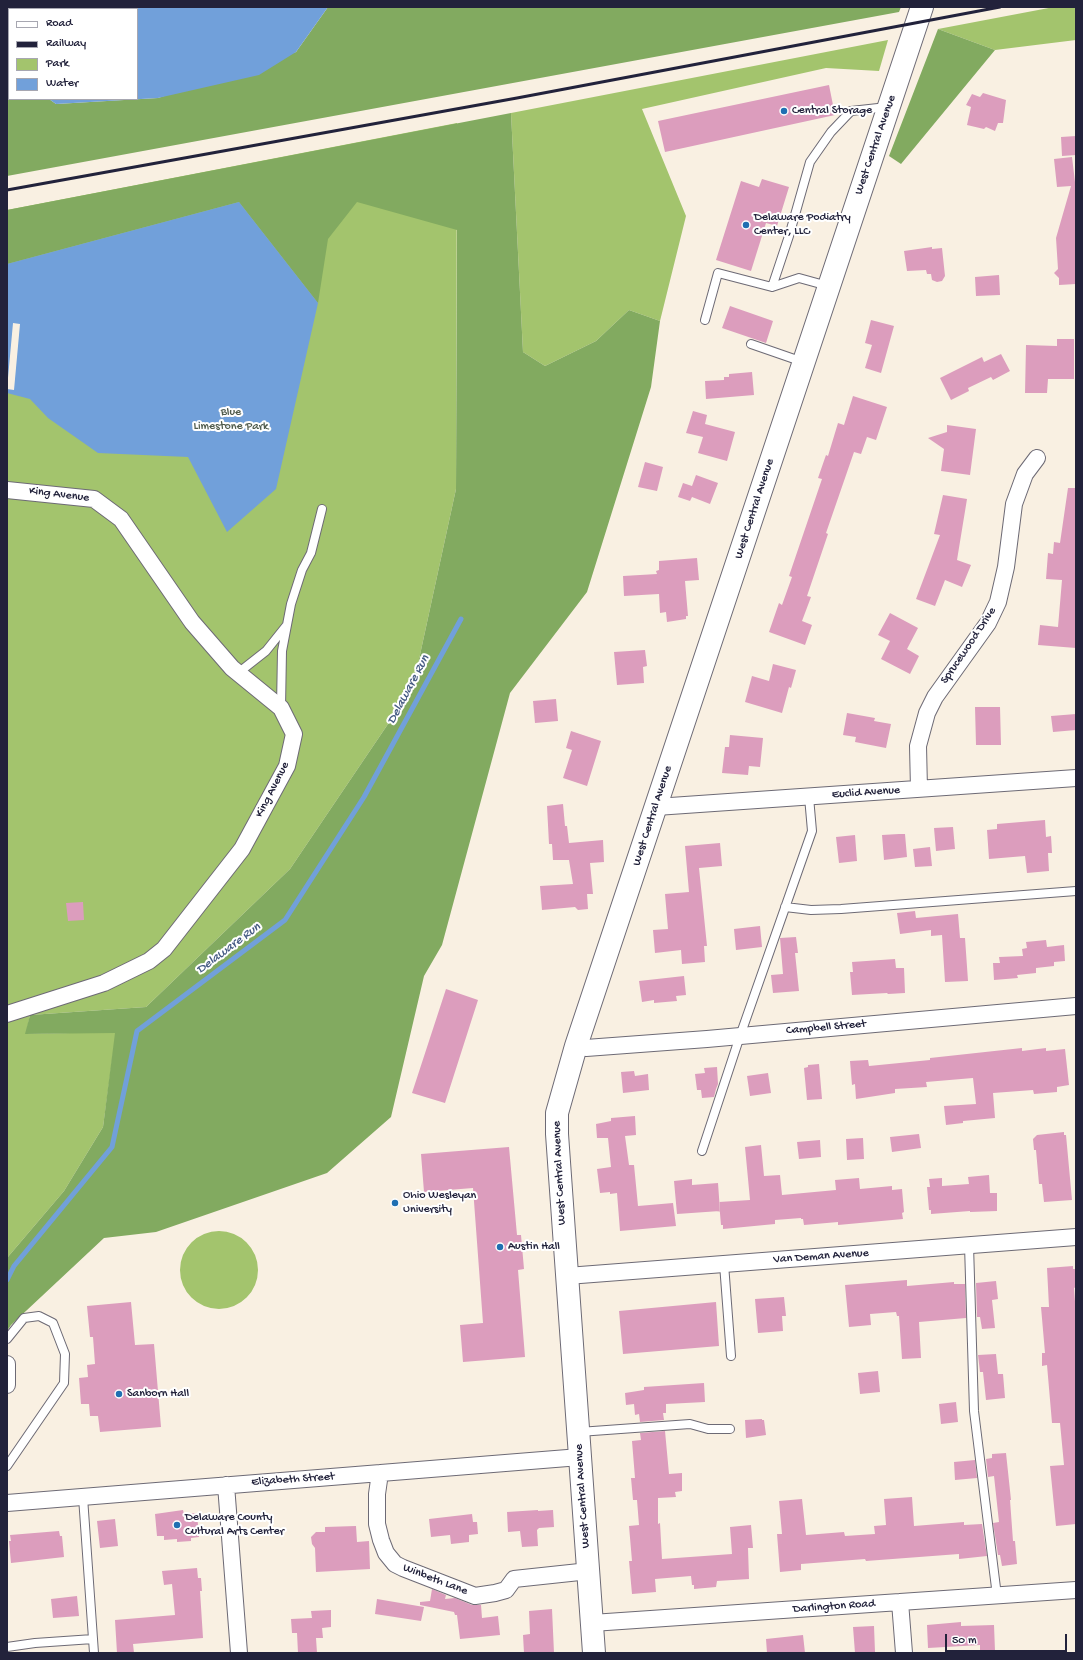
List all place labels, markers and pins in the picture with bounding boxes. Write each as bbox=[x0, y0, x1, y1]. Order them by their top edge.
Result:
place label: Central Storage bbox=[792, 104, 872, 118]
marker: Central Storage bbox=[779, 106, 789, 116]
place label: Delaware Podiatry Center, LLC bbox=[754, 211, 851, 239]
marker: Delaware Podiatry Center, LLC bbox=[741, 220, 751, 230]
place label: Ohio Wesleyan University bbox=[403, 1189, 476, 1217]
marker: Ohio Wesleyan University bbox=[390, 1198, 400, 1208]
place label: Austin Hall bbox=[508, 1240, 560, 1254]
marker: Austin Hall bbox=[495, 1242, 505, 1252]
place label: Sanborn Hall bbox=[127, 1387, 189, 1401]
marker: Sanborn Hall bbox=[114, 1389, 124, 1399]
place label: Delaware County Cultural Arts Center bbox=[185, 1511, 284, 1539]
marker: Delaware County Cultural Arts Center bbox=[172, 1520, 182, 1530]

